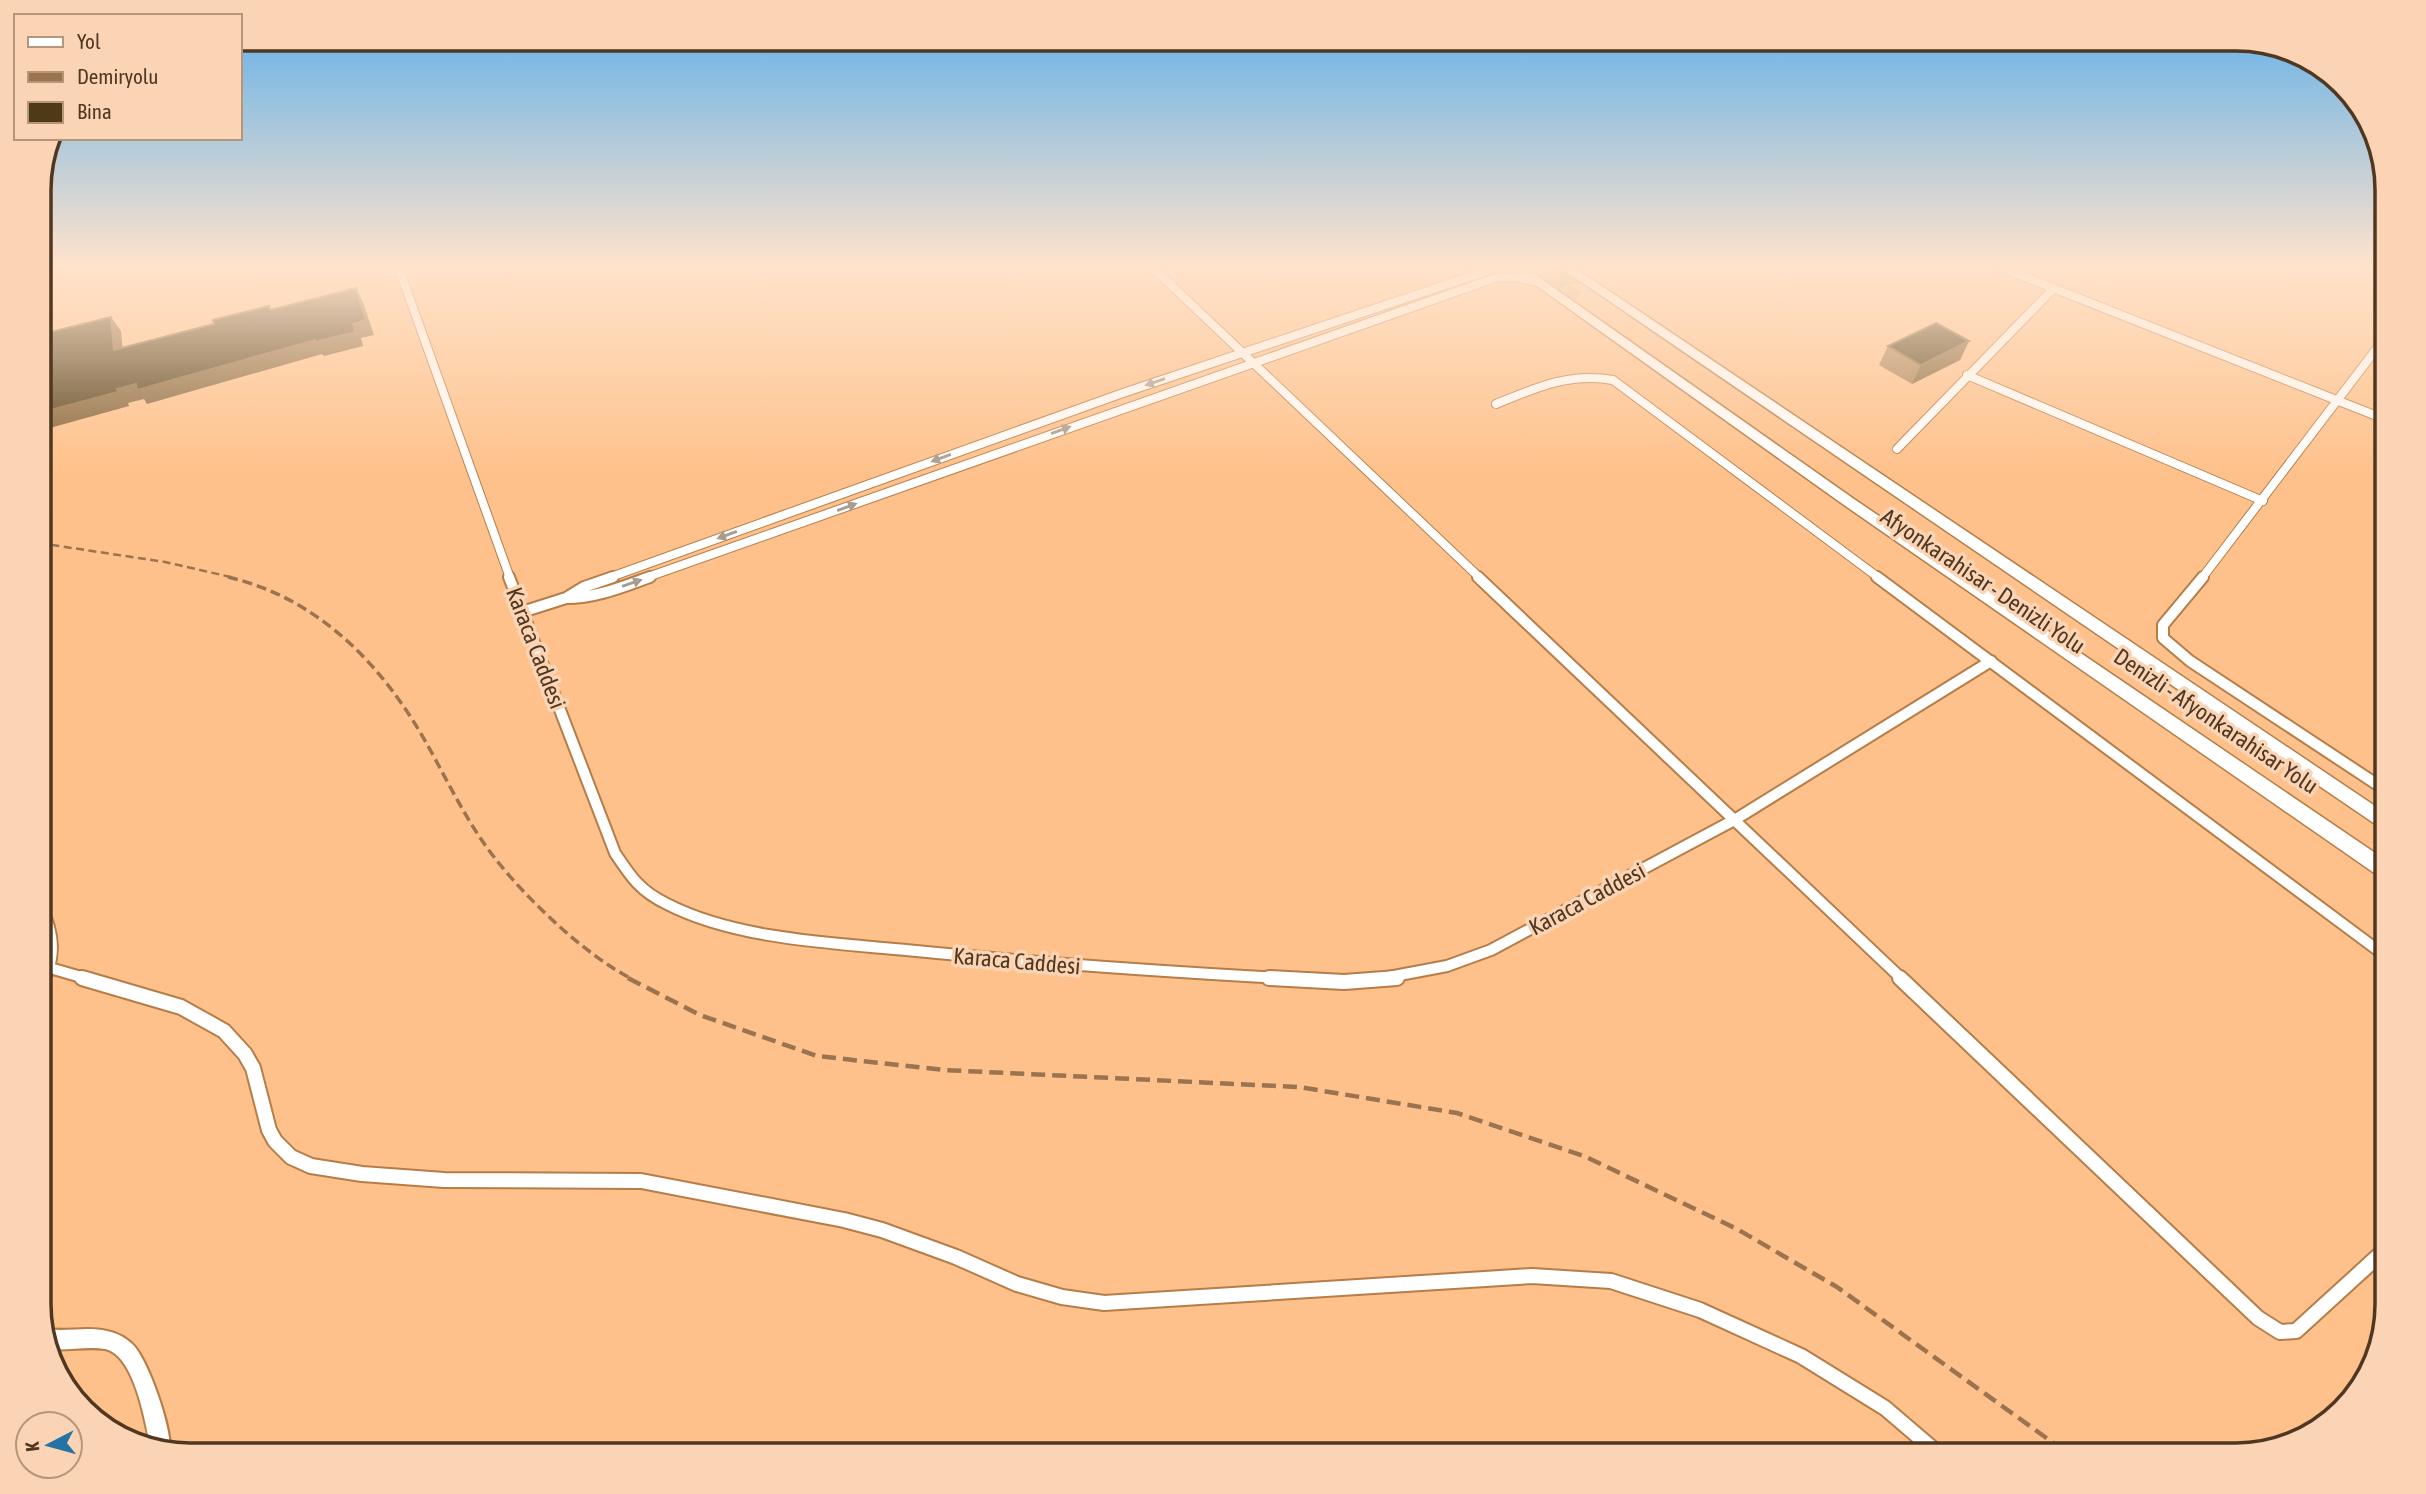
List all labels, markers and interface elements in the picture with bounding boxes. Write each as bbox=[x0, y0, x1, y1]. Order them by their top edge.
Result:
legend bbox=[14, 14, 242, 140]
text: Yol bbox=[77, 29, 101, 53]
text: Demiryolu bbox=[77, 64, 158, 88]
text: Bina bbox=[77, 99, 112, 123]
one-way arrow bbox=[1144, 377, 1165, 388]
one-way arrow bbox=[1050, 425, 1071, 436]
one-way arrow bbox=[930, 453, 951, 464]
one-way arrow bbox=[836, 502, 857, 513]
street label: Afyonkarahisar - Denizli Yolu bbox=[1876, 503, 2090, 659]
one-way arrow bbox=[716, 530, 737, 541]
one-way arrow bbox=[622, 577, 643, 588]
street label: Karaca Caddesi bbox=[501, 584, 571, 712]
street label: Denizli - Afyonkarahisar Yolu bbox=[2109, 643, 2323, 799]
street label: Karaca Caddesi bbox=[1525, 858, 1649, 940]
street label: Karaca Caddesi bbox=[952, 942, 1082, 980]
north arrow bbox=[14, 1410, 84, 1480]
text: K bbox=[21, 1440, 44, 1453]

